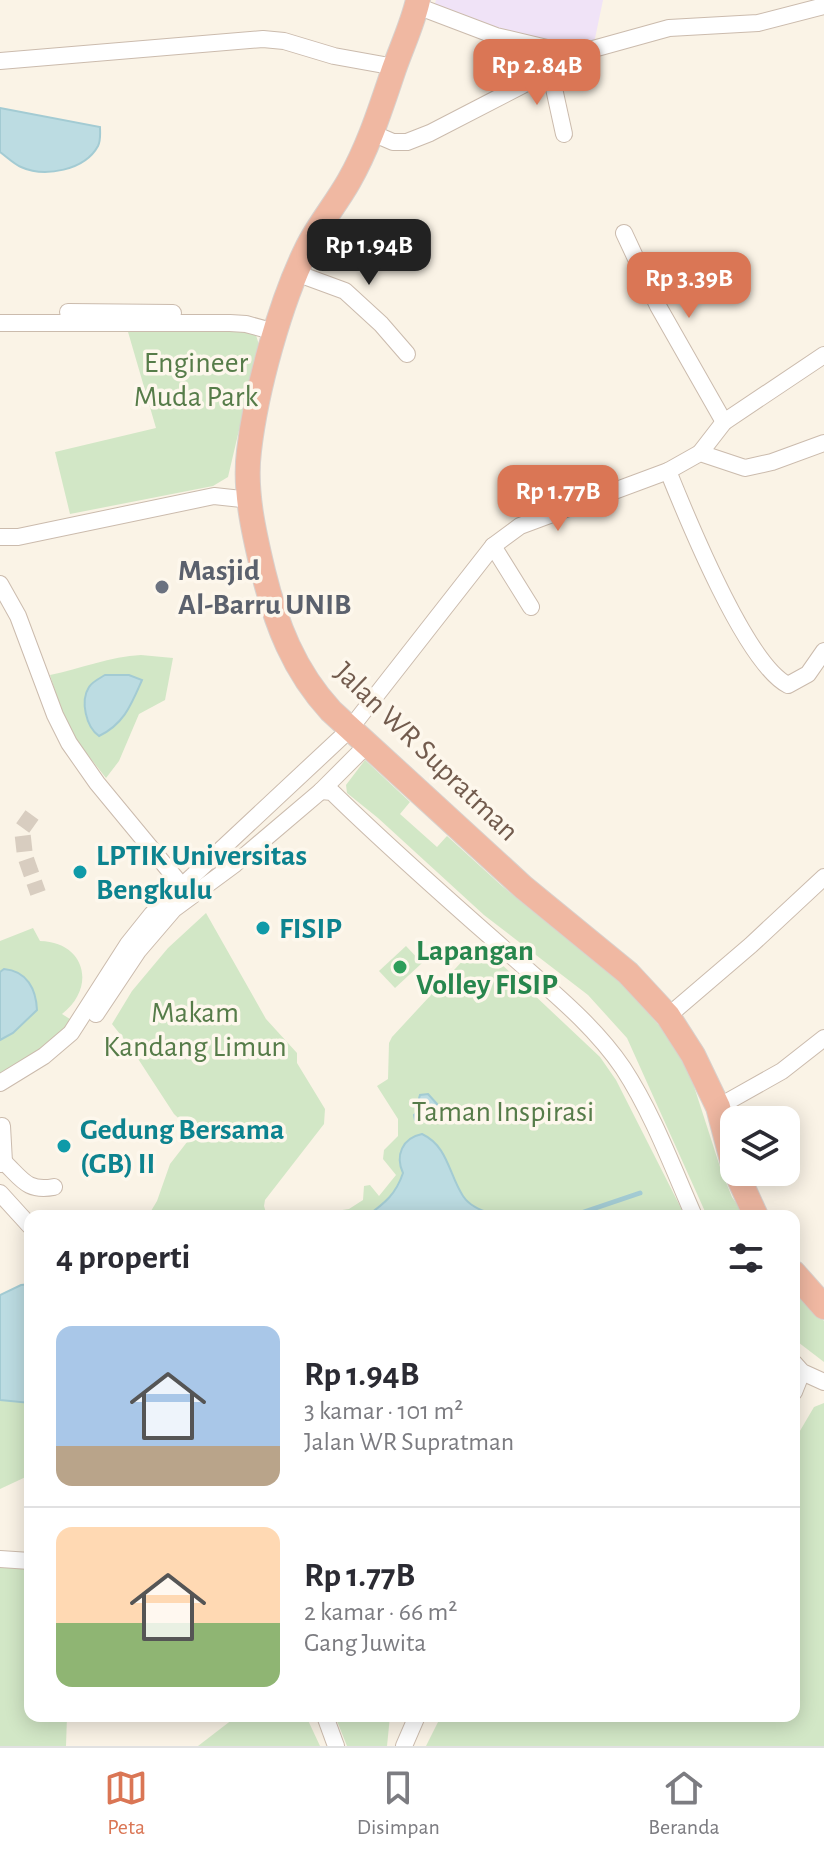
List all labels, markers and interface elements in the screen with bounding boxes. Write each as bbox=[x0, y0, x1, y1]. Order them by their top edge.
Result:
pin: Rp 2.84B bbox=[454, 39, 620, 107]
text: Rp 2.84B bbox=[491, 52, 583, 78]
pin: Rp 1.94B bbox=[286, 219, 452, 287]
text: Rp 1.94B bbox=[325, 232, 413, 258]
pin: Rp 3.39B bbox=[606, 252, 772, 320]
text: Rp 3.39B bbox=[645, 265, 733, 291]
park label: Engineer Muda Park bbox=[134, 348, 259, 412]
pin: Rp 1.77B bbox=[475, 465, 641, 533]
text: Rp 1.77B bbox=[515, 478, 601, 504]
place label: Masjid Al-Barru UNIB bbox=[178, 556, 351, 620]
marker: Masjid Al-Barru UNIB bbox=[153, 578, 171, 596]
street label: Jalan WR Supratman bbox=[329, 657, 524, 847]
place label: LPTIK Universitas Bengkulu bbox=[96, 841, 307, 905]
marker: LPTIK Universitas Bengkulu bbox=[71, 863, 89, 881]
place label: FISIP bbox=[279, 914, 342, 944]
marker: FISIP bbox=[254, 919, 272, 937]
place label: Lapangan Volley FISIP bbox=[416, 936, 558, 1000]
marker: Lapangan Volley FISIP bbox=[391, 958, 409, 976]
park label: Makam Kandang Limun bbox=[103, 998, 287, 1062]
park label: Taman Inspirasi bbox=[412, 1097, 594, 1127]
map controls bbox=[720, 1106, 800, 1186]
button: layers bbox=[720, 1106, 800, 1186]
place label: Gedung Bersama (GB) II bbox=[80, 1115, 284, 1179]
marker: Gedung Bersama (GB) II bbox=[55, 1137, 73, 1155]
icon: filters bbox=[724, 1236, 768, 1280]
text: 4 properti bbox=[56, 1241, 190, 1275]
icon: home bbox=[120, 1358, 216, 1454]
text: Rp 1.94B bbox=[304, 1358, 419, 1392]
text: 3 kamar · 101 m² bbox=[304, 1398, 463, 1424]
text: Jalan WR Supratman bbox=[304, 1429, 514, 1455]
icon: home bbox=[120, 1559, 216, 1655]
text: Rp 1.77B bbox=[304, 1559, 415, 1593]
text: 2 kamar · 66 m² bbox=[304, 1599, 457, 1625]
text: Gang Juwita bbox=[304, 1630, 426, 1656]
tab: Peta bbox=[104, 1766, 148, 1840]
tab: Disimpan bbox=[357, 1766, 440, 1840]
tab: Beranda bbox=[648, 1766, 720, 1840]

